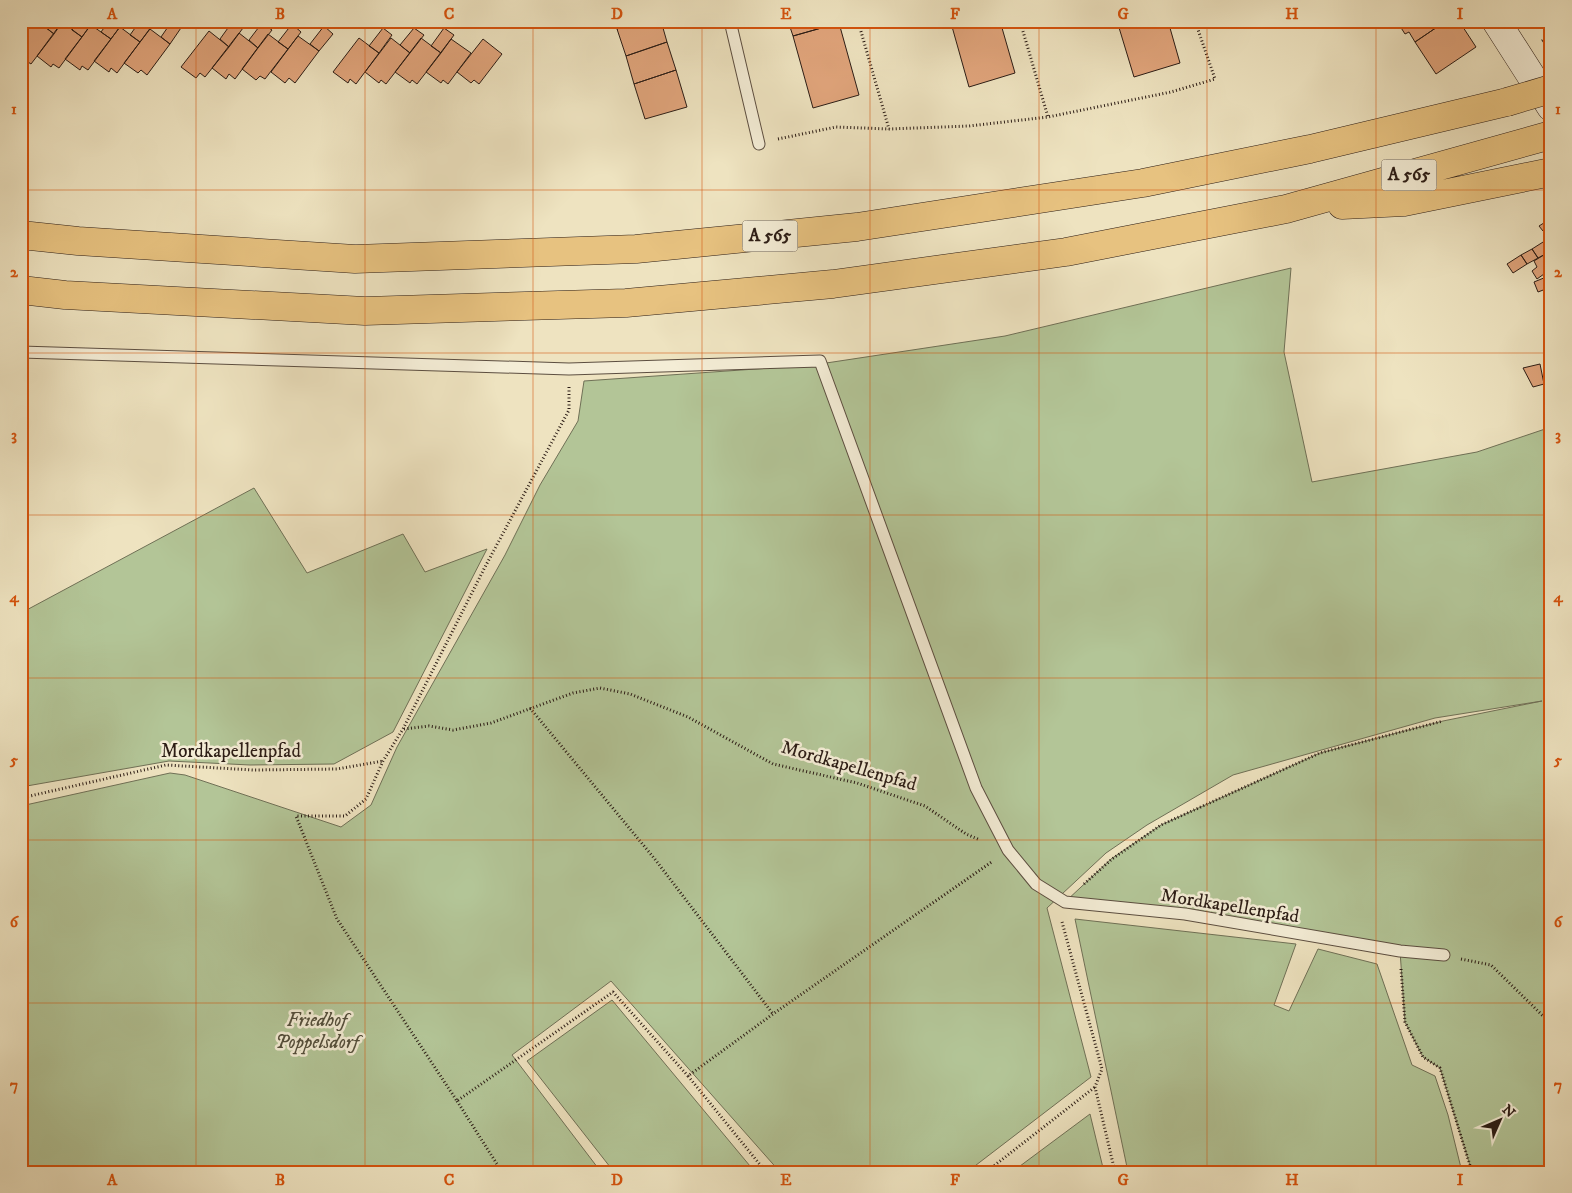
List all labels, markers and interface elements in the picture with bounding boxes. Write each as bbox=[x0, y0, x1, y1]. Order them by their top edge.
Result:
text: A bbox=[106, 4, 118, 24]
text: B bbox=[275, 4, 285, 24]
text: C bbox=[444, 4, 454, 24]
text: D bbox=[611, 4, 623, 24]
text: E bbox=[780, 4, 792, 24]
text: F bbox=[950, 4, 960, 24]
text: G bbox=[1117, 4, 1129, 24]
text: H bbox=[1285, 4, 1299, 24]
text: I bbox=[1457, 4, 1464, 24]
text: 1 bbox=[11, 99, 17, 119]
text: 1 bbox=[1555, 99, 1561, 119]
road number: A 565 bbox=[1382, 160, 1436, 190]
road number: A 565 bbox=[742, 220, 798, 252]
text: 2 bbox=[10, 262, 19, 282]
text: 2 bbox=[1554, 262, 1563, 282]
text: 3 bbox=[11, 425, 17, 445]
text: 3 bbox=[1555, 425, 1561, 445]
text: 4 bbox=[8, 587, 19, 607]
text: 4 bbox=[1552, 587, 1563, 607]
street label: Mordkapellenpfad bbox=[779, 736, 920, 796]
street label: Mordkapellenpfad bbox=[161, 740, 301, 763]
text: 5 bbox=[9, 750, 18, 770]
text: 5 bbox=[1553, 750, 1562, 770]
street label: Mordkapellenpfad bbox=[1159, 884, 1301, 928]
text: 6 bbox=[10, 912, 20, 932]
text: 6 bbox=[1554, 912, 1564, 932]
park label: Friedhof Poppelsdorf bbox=[275, 1009, 364, 1055]
text: 7 bbox=[10, 1075, 18, 1095]
text: 7 bbox=[1554, 1075, 1562, 1095]
north arrow bbox=[1474, 1096, 1524, 1146]
text: N bbox=[1498, 1101, 1519, 1122]
text: A bbox=[106, 1170, 118, 1190]
text: B bbox=[275, 1170, 285, 1190]
text: C bbox=[444, 1170, 454, 1190]
text: D bbox=[611, 1170, 623, 1190]
text: E bbox=[780, 1170, 792, 1190]
text: F bbox=[950, 1170, 960, 1190]
text: G bbox=[1117, 1170, 1129, 1190]
text: H bbox=[1285, 1170, 1299, 1190]
text: I bbox=[1457, 1170, 1464, 1190]

